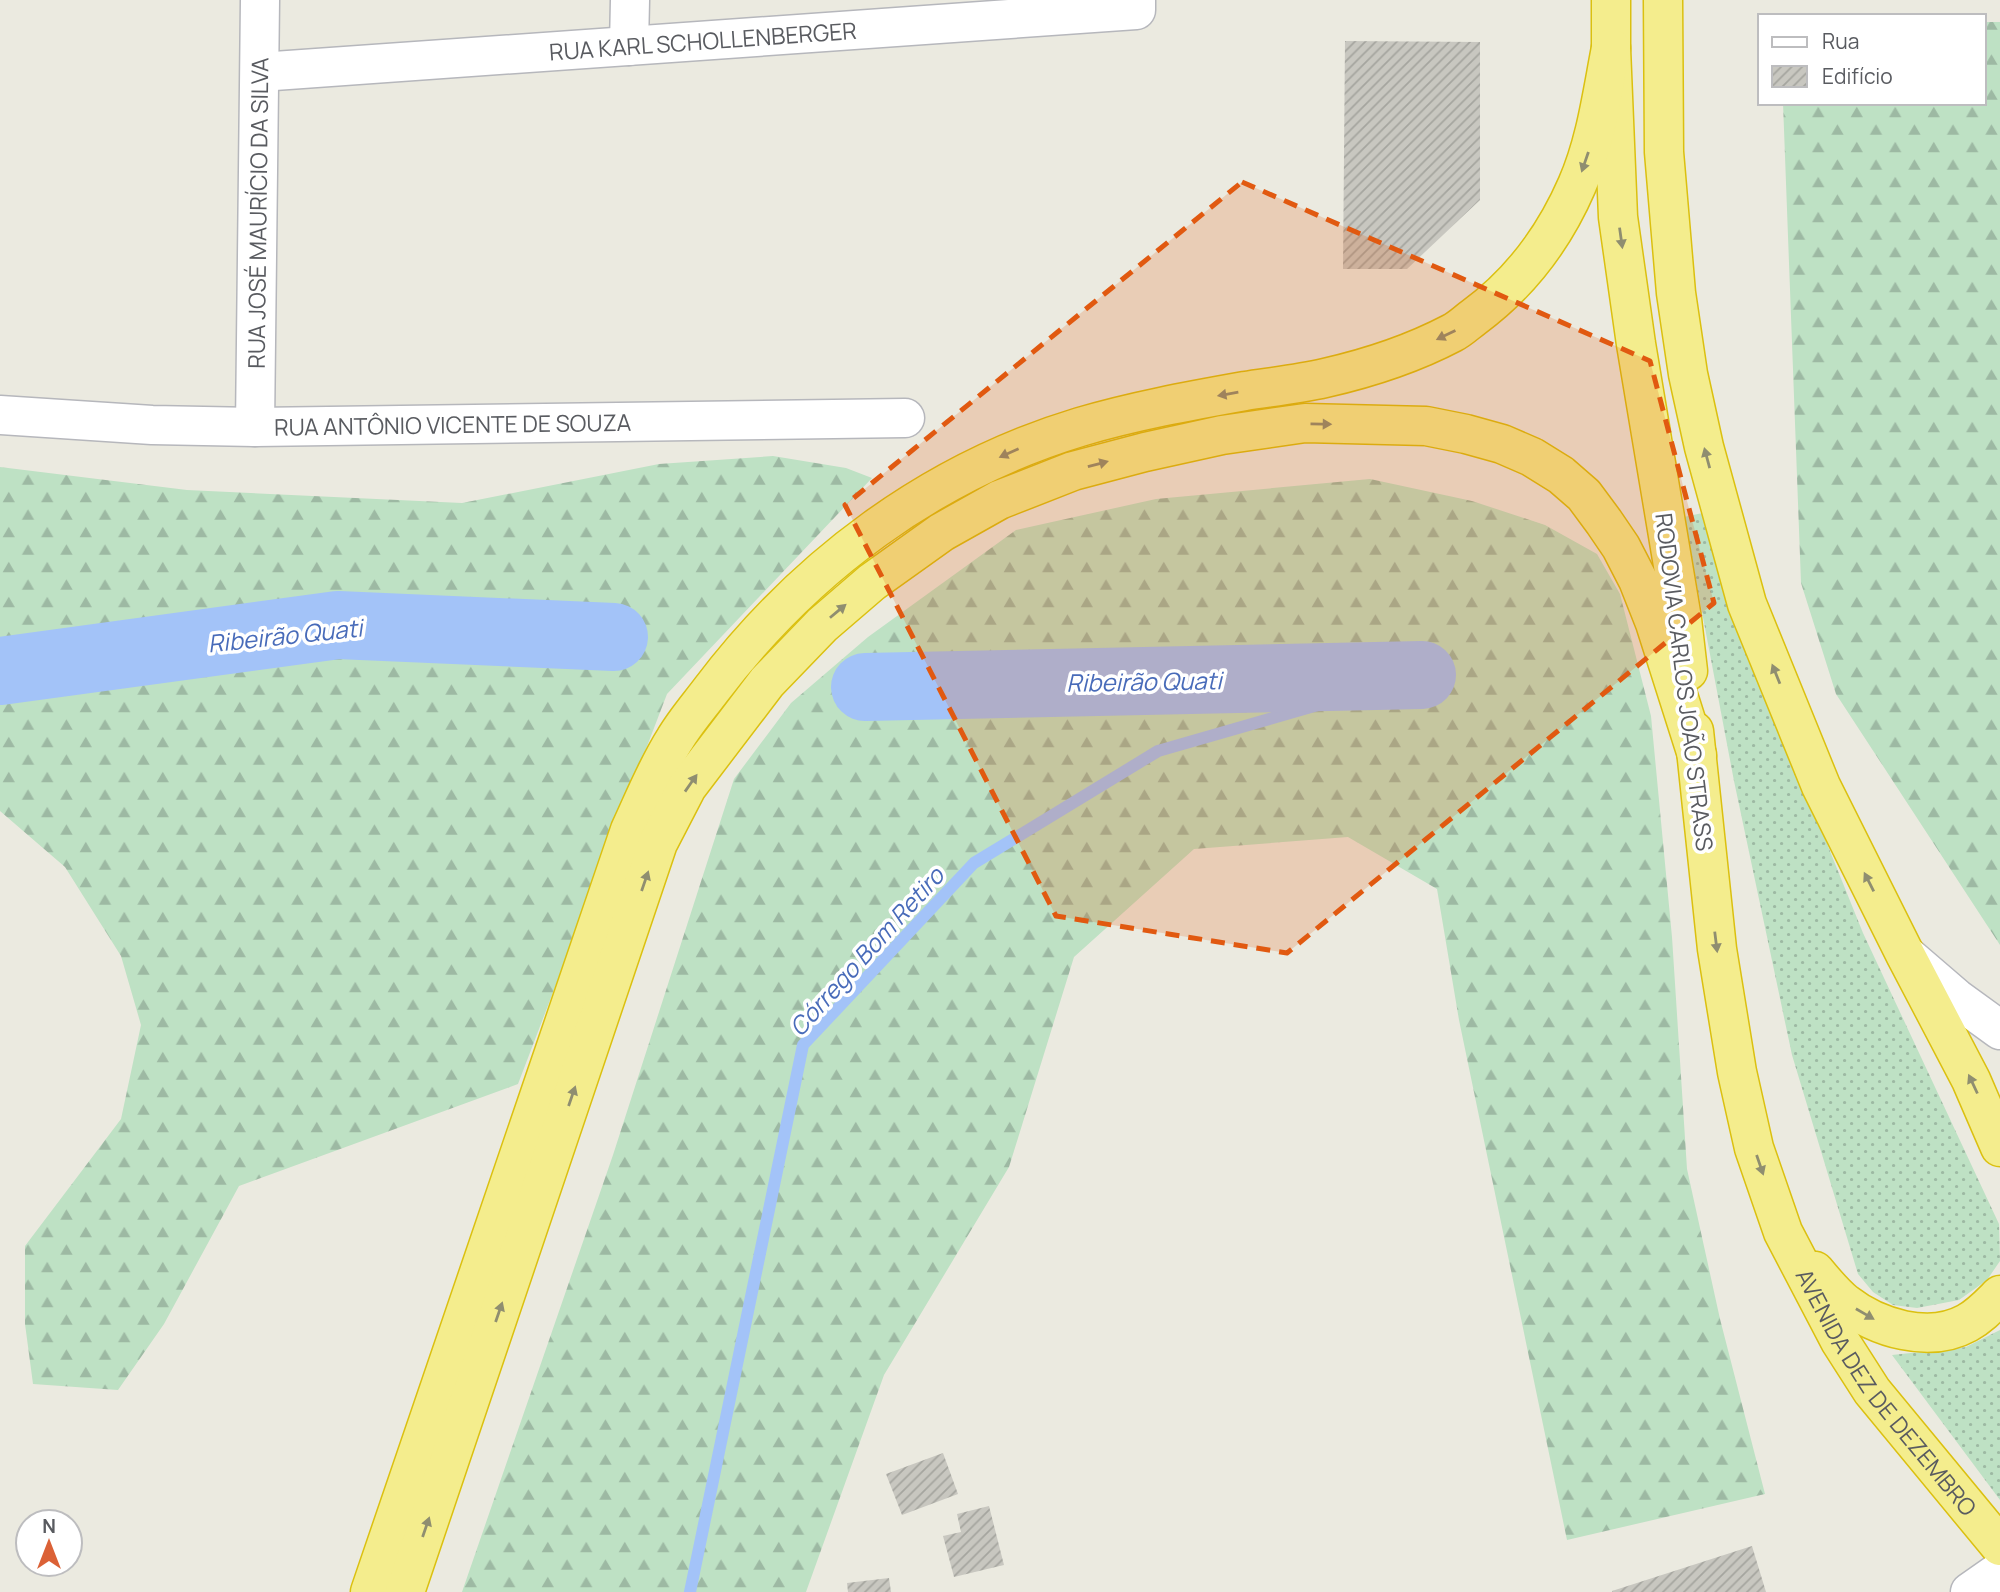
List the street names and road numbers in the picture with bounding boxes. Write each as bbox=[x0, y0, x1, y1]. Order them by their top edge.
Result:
street label: RUA KARL SCHOLLENBERGER bbox=[548, 14, 858, 67]
street label: RUA JOSÉ MAURÍCIO DA SILVA bbox=[240, 57, 275, 369]
street label: RUA ANTÔNIO VICENTE DE SOUZA bbox=[274, 406, 632, 443]
street label: RODOVIA CARLOS JOÃO STRASS bbox=[1648, 511, 1722, 853]
street label: AVENIDA DEZ DE DEZEMBRO bbox=[1789, 1263, 1984, 1522]

